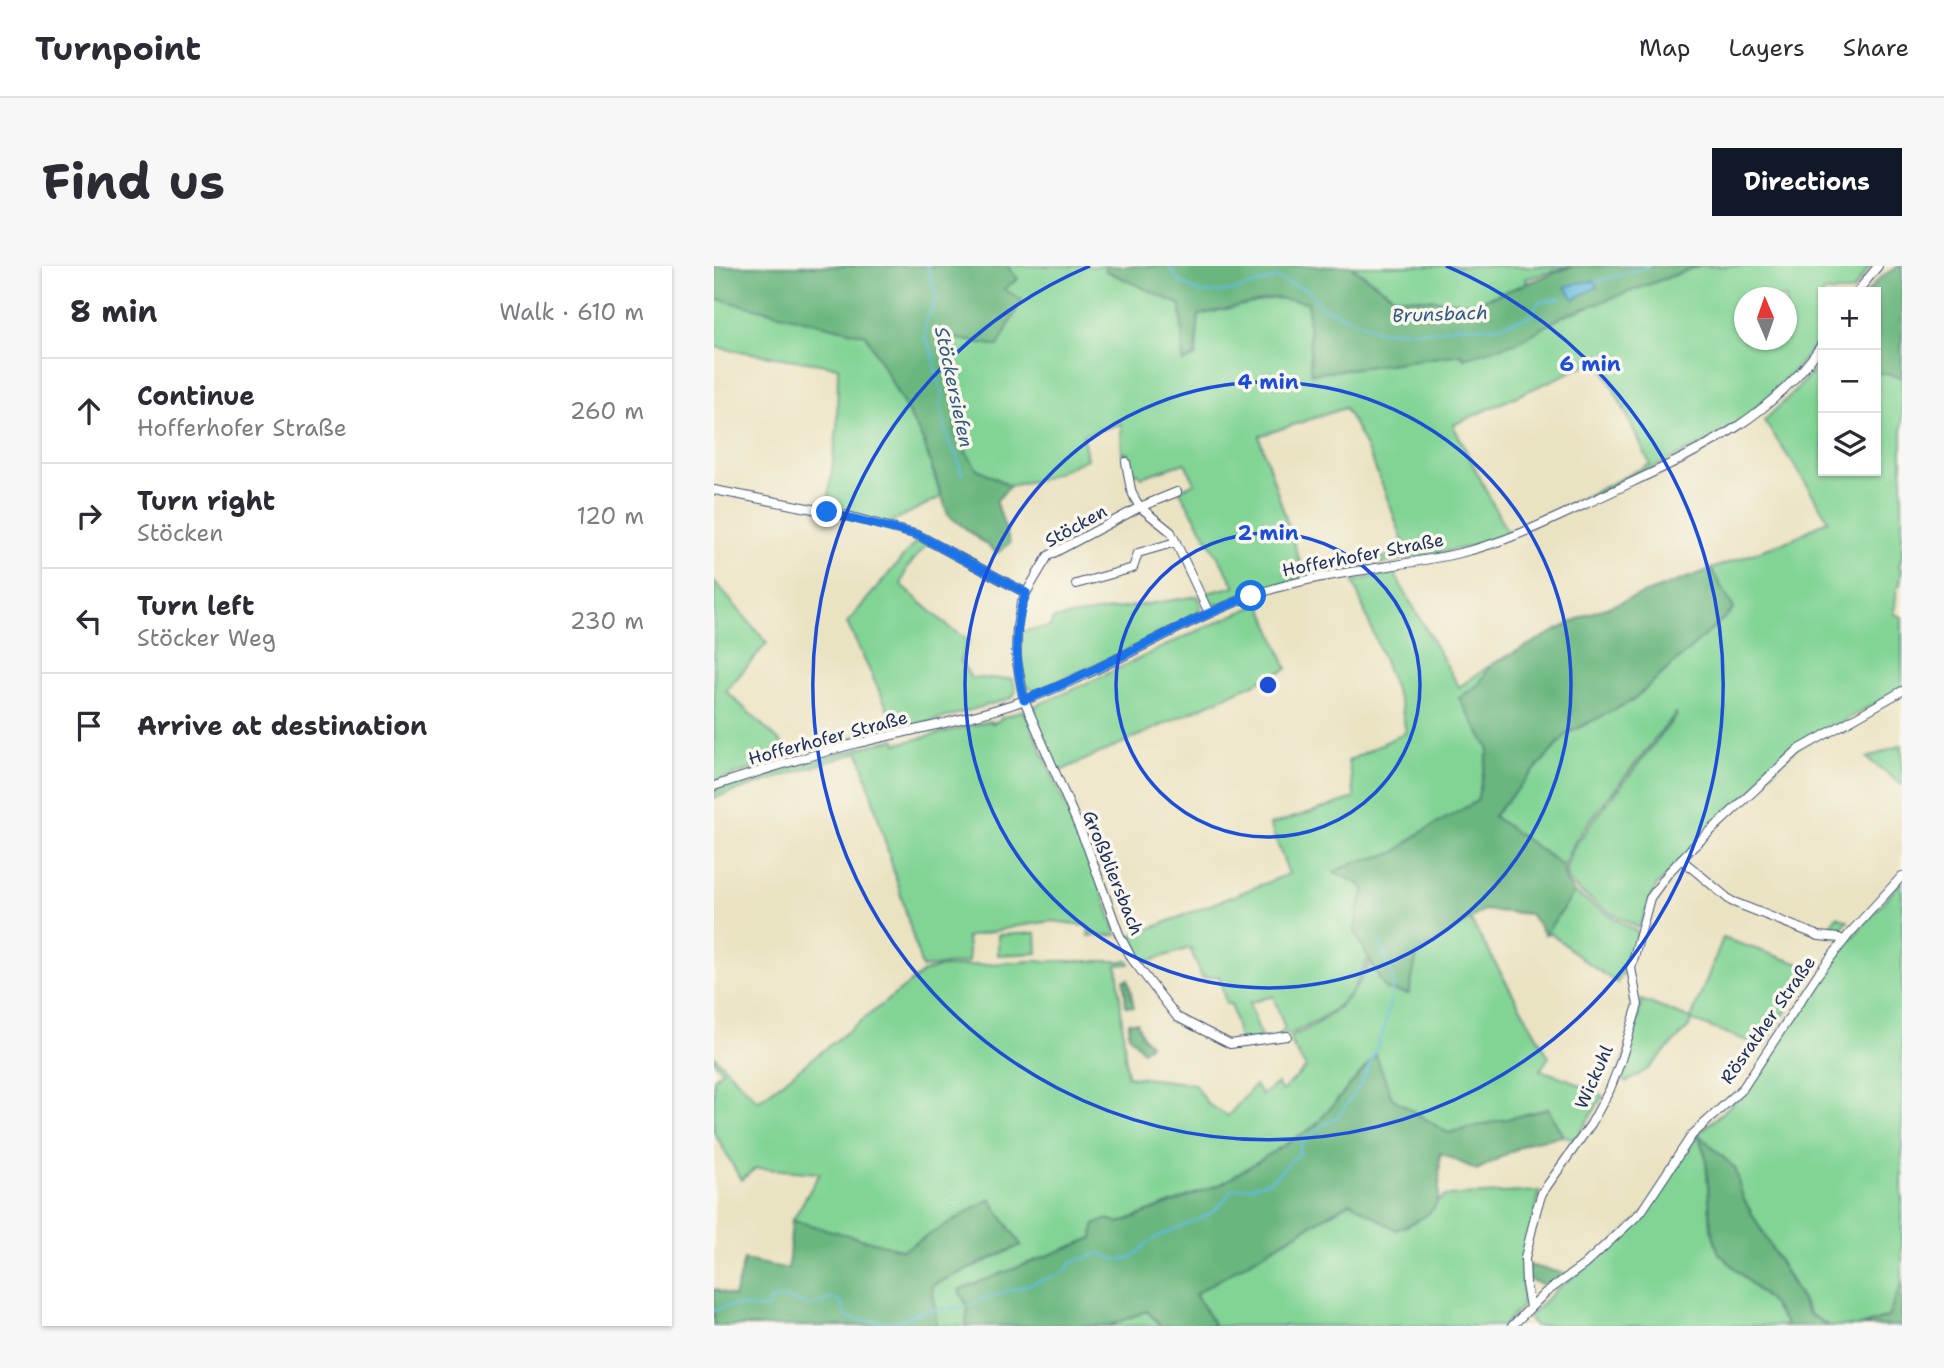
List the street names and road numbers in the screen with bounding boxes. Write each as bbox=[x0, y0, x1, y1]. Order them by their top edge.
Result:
street label: Stöcken bbox=[1041, 499, 1111, 553]
street label: Hofferhofer Straße bbox=[1280, 528, 1446, 582]
street label: Hofferhofer Straße bbox=[746, 705, 910, 771]
street label: Großbliersbach bbox=[1077, 807, 1149, 939]
street label: Rösrather Straße bbox=[1715, 951, 1821, 1089]
street label: Wickuhl bbox=[1569, 1041, 1619, 1113]

